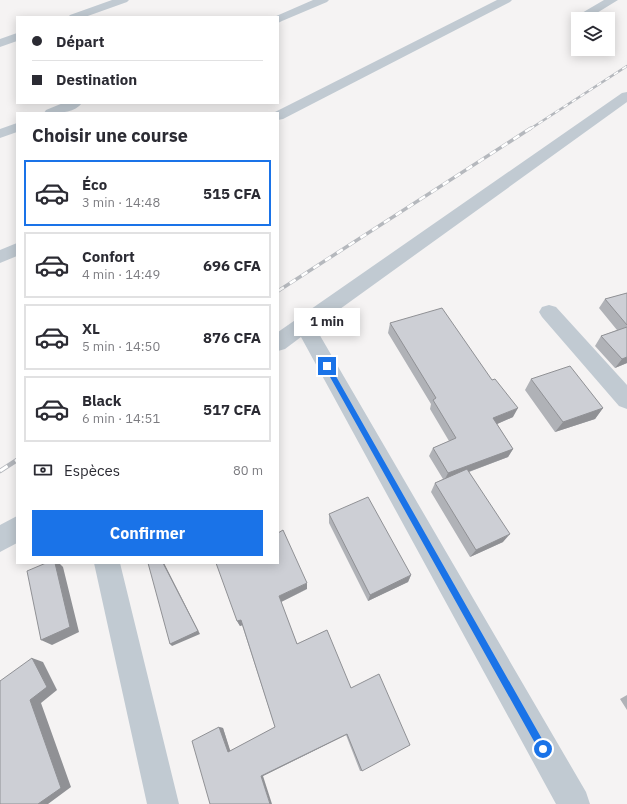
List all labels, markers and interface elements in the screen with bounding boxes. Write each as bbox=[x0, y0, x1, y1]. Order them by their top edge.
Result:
map controls bbox=[571, 12, 615, 56]
button: layers bbox=[571, 12, 615, 56]
text: Départ bbox=[56, 32, 104, 51]
text: Destination bbox=[56, 70, 137, 89]
text: Choisir une course bbox=[32, 124, 188, 147]
icon: car bbox=[34, 175, 70, 211]
text: Éco bbox=[82, 175, 107, 194]
text: 515 CFA bbox=[203, 184, 261, 203]
text: 3 min · 14:48 bbox=[82, 194, 160, 211]
icon: car bbox=[34, 247, 70, 283]
text: Confort bbox=[82, 247, 135, 266]
text: 696 CFA bbox=[203, 256, 261, 275]
text: 4 min · 14:49 bbox=[82, 266, 160, 283]
callout: 1 min bbox=[294, 308, 360, 336]
text: 1 min bbox=[310, 313, 344, 330]
icon: car bbox=[34, 319, 70, 355]
text: XL bbox=[82, 319, 100, 338]
text: 876 CFA bbox=[203, 328, 261, 347]
text: 5 min · 14:50 bbox=[82, 338, 160, 355]
route end bbox=[318, 357, 336, 375]
icon: car bbox=[34, 391, 70, 427]
text: Black bbox=[82, 391, 122, 410]
text: 517 CFA bbox=[203, 400, 261, 419]
text: 6 min · 14:51 bbox=[82, 410, 160, 427]
icon: cash bbox=[32, 459, 54, 481]
text: Espèces bbox=[64, 461, 120, 480]
text: 80 m bbox=[233, 462, 263, 479]
button: Confirmer bbox=[32, 510, 263, 556]
route start bbox=[534, 740, 552, 758]

